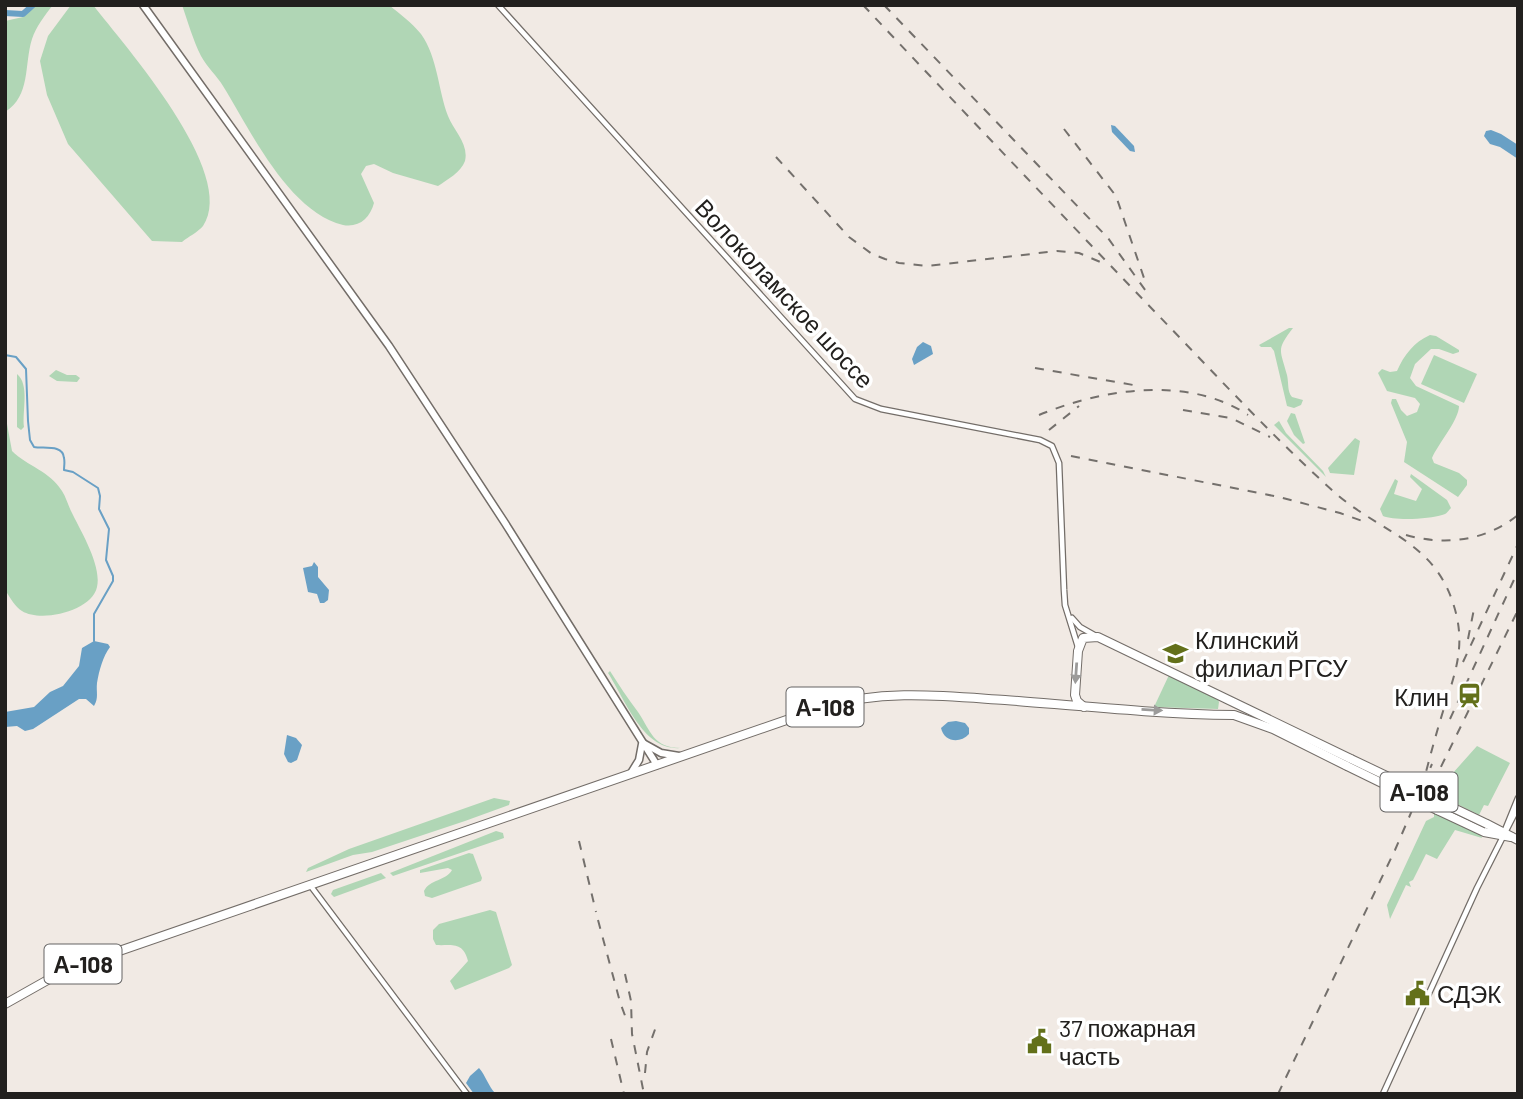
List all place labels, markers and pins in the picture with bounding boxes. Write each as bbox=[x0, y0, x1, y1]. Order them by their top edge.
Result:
place label: Клинский филиал РГСУ bbox=[1195, 625, 1348, 682]
school or university icon: Клинский филиал РГСУ bbox=[1161, 639, 1189, 667]
place label: Клин bbox=[1394, 682, 1449, 711]
station icon: Клин bbox=[1455, 682, 1483, 710]
public building icon: СДЭК bbox=[1403, 979, 1431, 1007]
place label: СДЭК bbox=[1437, 979, 1501, 1008]
place label: 37 пожарная часть bbox=[1059, 1013, 1196, 1070]
public building icon: 37 пожарная часть bbox=[1025, 1027, 1053, 1055]

